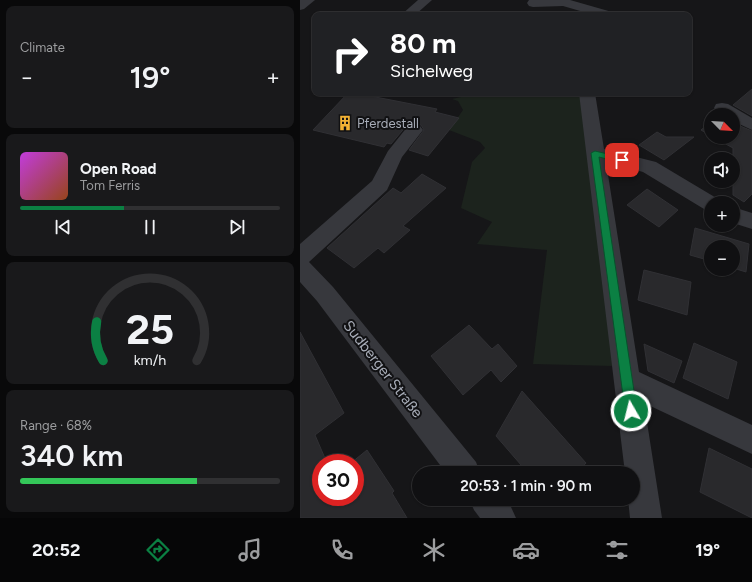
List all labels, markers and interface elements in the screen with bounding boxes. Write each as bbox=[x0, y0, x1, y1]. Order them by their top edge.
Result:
text: 80 m bbox=[390, 26, 456, 60]
icon: right bbox=[324, 28, 376, 80]
text: Climate bbox=[20, 40, 65, 55]
text: 19° bbox=[129, 59, 171, 96]
text: Sichelweg bbox=[390, 60, 473, 82]
text: − bbox=[20, 64, 34, 91]
text: + bbox=[266, 64, 280, 91]
north arrow bbox=[704, 108, 740, 144]
map controls bbox=[704, 108, 740, 276]
building icon: Pferdestall bbox=[336, 114, 354, 132]
place label: Pferdestall bbox=[357, 116, 419, 131]
pin bbox=[605, 143, 639, 177]
icon: arrive bbox=[611, 149, 633, 171]
button: sound bbox=[704, 152, 740, 188]
text: Open Road bbox=[80, 160, 157, 178]
text: Tom Ferris bbox=[80, 178, 140, 193]
button: + bbox=[704, 196, 740, 232]
icon: previous bbox=[52, 216, 74, 238]
icon: pause bbox=[139, 216, 161, 238]
icon: next bbox=[226, 216, 248, 238]
button: − bbox=[704, 240, 740, 276]
text: 25 bbox=[126, 304, 174, 354]
street label: Sudberger Straße bbox=[339, 317, 427, 421]
text: km/h bbox=[134, 351, 166, 369]
position arrow bbox=[610, 390, 652, 432]
text: Range · 68% bbox=[20, 418, 92, 433]
text: 340 km bbox=[20, 437, 123, 474]
speed limit sign: 30 bbox=[312, 454, 364, 506]
text: 20:53 · 1 min · 90 m bbox=[460, 477, 592, 495]
icon: directions bbox=[144, 536, 172, 564]
icon: music bbox=[236, 536, 264, 564]
icon: phone bbox=[328, 536, 356, 564]
icon: climate bbox=[420, 536, 448, 564]
icon: car bbox=[512, 536, 540, 564]
icon: filters bbox=[603, 536, 631, 564]
text: 20:52 bbox=[32, 539, 80, 561]
text: 19° bbox=[695, 539, 720, 561]

